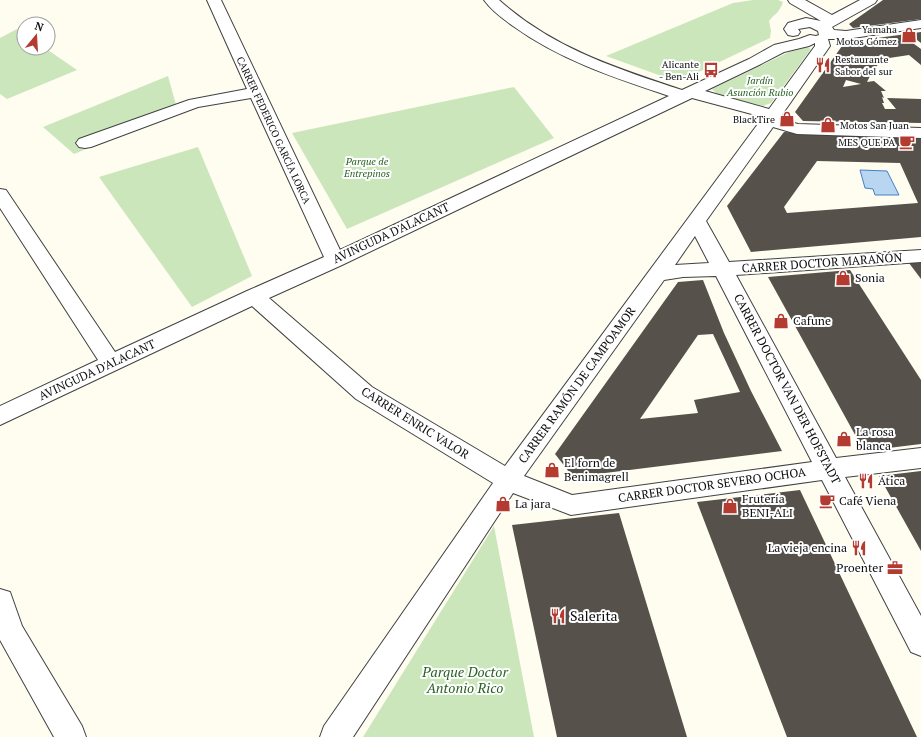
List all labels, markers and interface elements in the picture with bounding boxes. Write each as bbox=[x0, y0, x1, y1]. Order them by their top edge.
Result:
north arrow bbox=[16, 16, 56, 56]
text: N bbox=[33, 19, 46, 35]
place label: Yamaha Motos Gómez bbox=[836, 23, 897, 48]
shop icon: Yamaha Motos Gómez bbox=[900, 26, 918, 44]
place label: Restaurante Sabor del sur bbox=[835, 53, 893, 78]
street label: CARRER FEDERICO GARCÍA LORCA bbox=[234, 54, 314, 206]
restaurant icon: Restaurante Sabor del sur bbox=[814, 56, 832, 74]
place label: Alicante - Ben-Ali bbox=[659, 58, 699, 83]
bus stop icon: Alicante - Ben-Ali bbox=[702, 61, 720, 79]
park label: Jardín Asunción Rubio bbox=[726, 74, 793, 99]
shop icon: BlackTire bbox=[778, 110, 796, 128]
place label: BlackTire bbox=[733, 113, 775, 126]
shop icon: Motos San Juan bbox=[819, 116, 837, 134]
place label: Motos San Juan bbox=[840, 119, 909, 132]
cafe icon: MES QUE PA bbox=[898, 133, 916, 151]
place label: MES QUE PA bbox=[838, 136, 895, 149]
park label: Parque de Entrepinos bbox=[343, 155, 390, 180]
street label: AVINGUDA D'ALACANT bbox=[330, 199, 452, 266]
street label: CARRER DOCTOR MARAÑÓN bbox=[741, 249, 903, 276]
shop icon: Sonia bbox=[834, 269, 852, 287]
place label: Sonia bbox=[855, 270, 885, 285]
street label: CARRER DOCTOR VAN DER HOFSTADT bbox=[731, 291, 844, 487]
street label: CARRER RAMÓN DE CAMPOAMOR bbox=[515, 303, 639, 466]
shop icon: Cafune bbox=[772, 312, 790, 330]
place label: Cafune bbox=[793, 313, 831, 328]
street label: AVINGUDA D'ALACANT bbox=[36, 336, 158, 403]
street label: CARRER ENRIC VALOR bbox=[359, 383, 472, 462]
place label: La rosa blanca bbox=[856, 424, 894, 453]
shop icon: La rosa blanca bbox=[835, 430, 853, 448]
place label: El forn de Benimagrell bbox=[564, 455, 629, 484]
shop icon: El forn de Benimagrell bbox=[543, 461, 561, 479]
street label: CARRER DOCTOR SEVERO OCHOA bbox=[617, 464, 807, 505]
restaurant icon: Ática bbox=[857, 472, 875, 490]
place label: Ática bbox=[878, 473, 905, 488]
place label: Frutería BENI-ALI bbox=[742, 491, 793, 520]
cafe icon: Café Viena bbox=[818, 492, 836, 510]
place label: Café Viena bbox=[839, 493, 896, 508]
shop icon: La jara bbox=[494, 495, 512, 513]
place label: La jara bbox=[515, 496, 551, 511]
shop icon: Frutería BENI-ALI bbox=[721, 497, 739, 515]
restaurant icon: La vieja encina bbox=[850, 539, 868, 557]
place label: La vieja encina bbox=[768, 540, 847, 555]
office icon: Proenter bbox=[886, 559, 904, 577]
place label: Proenter bbox=[836, 560, 883, 575]
place label: Salerita bbox=[570, 606, 618, 625]
restaurant icon: Salerita bbox=[549, 607, 567, 625]
park label: Parque Doctor Antonio Rico bbox=[421, 662, 508, 697]

